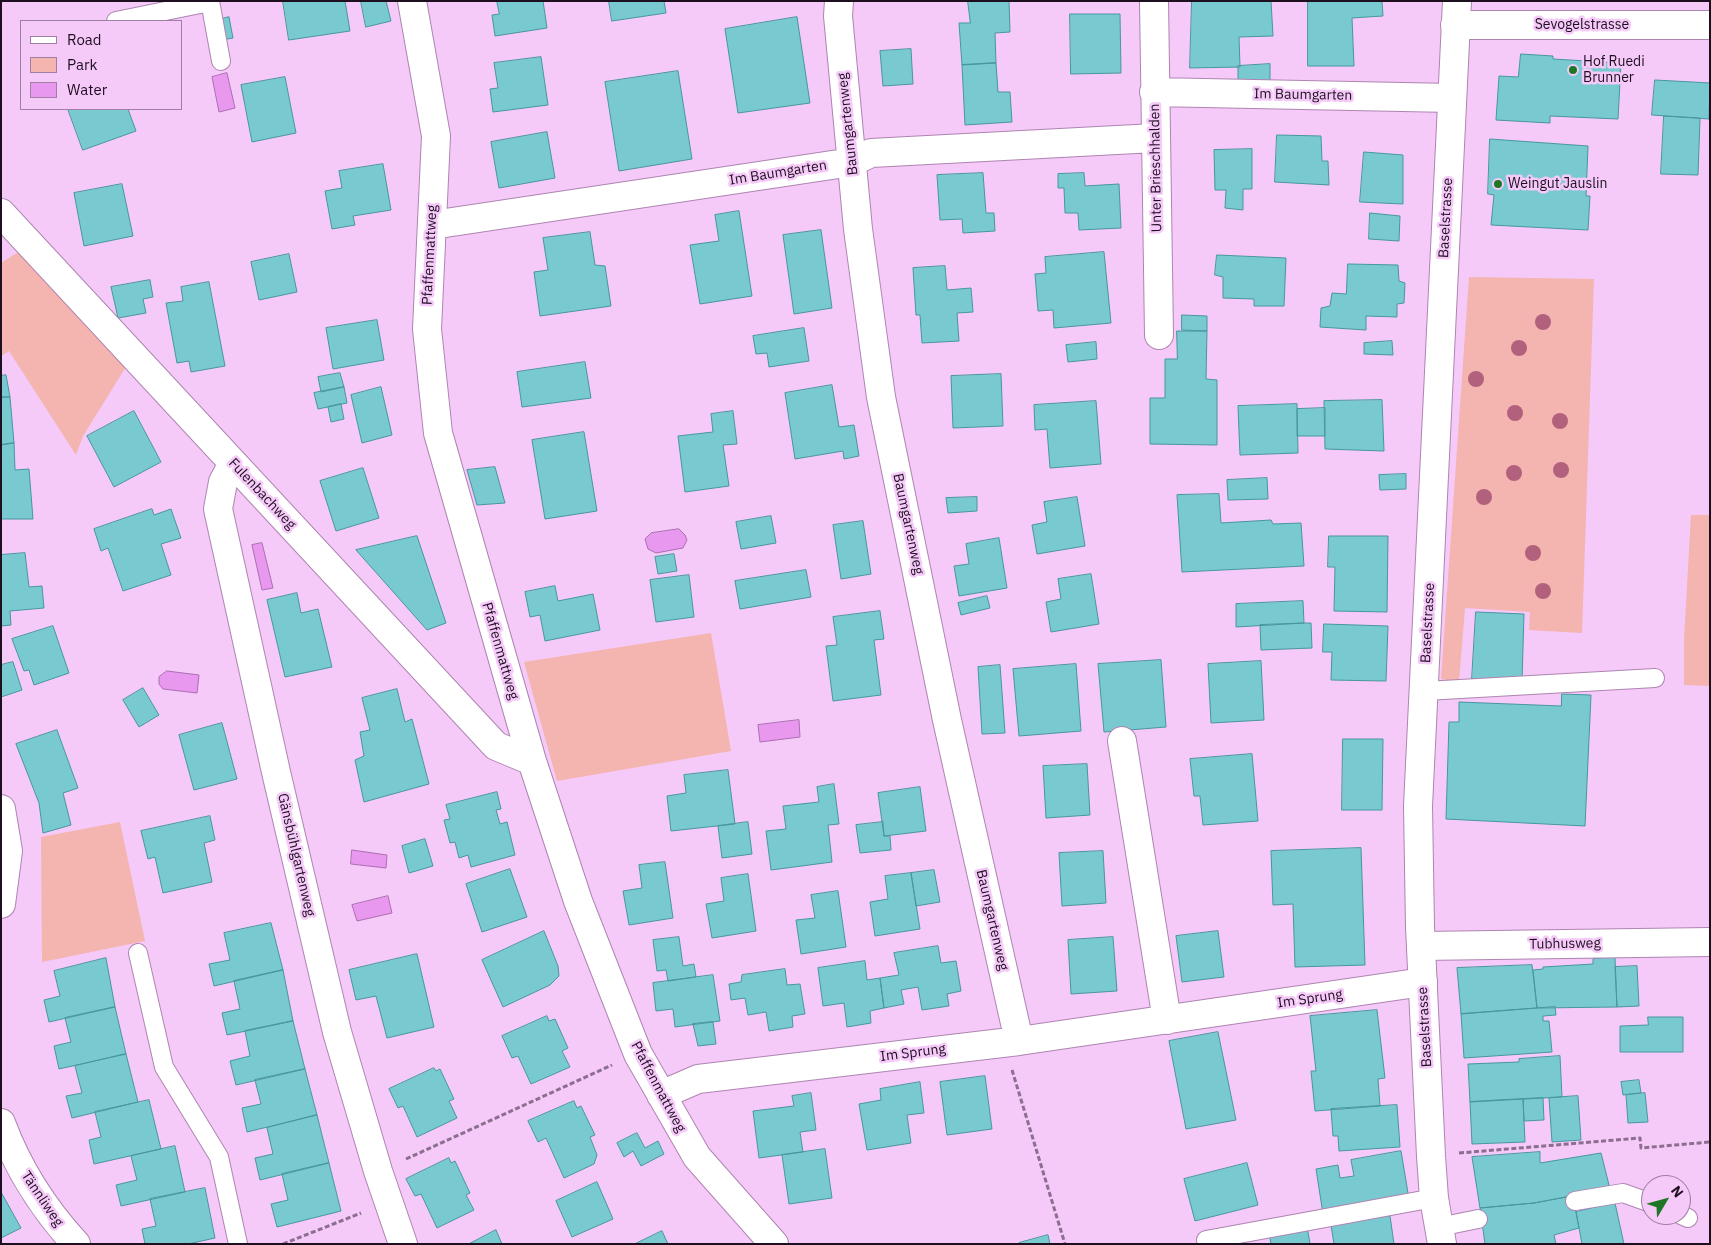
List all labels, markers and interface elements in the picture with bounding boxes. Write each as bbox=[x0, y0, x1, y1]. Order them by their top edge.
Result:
street label: Sevogelstrasse bbox=[1535, 17, 1629, 33]
legend bbox=[20, 20, 182, 110]
text: Road bbox=[67, 30, 102, 49]
place label: Hof Ruedi Brunner bbox=[1583, 54, 1645, 86]
text: Park bbox=[67, 55, 97, 74]
marker: Hof Ruedi Brunner bbox=[1567, 64, 1579, 76]
street label: Baumgartenweg bbox=[834, 72, 862, 176]
text: Water bbox=[67, 80, 107, 99]
street label: Im Baumgarten bbox=[1254, 86, 1352, 104]
street label: Unter Brieschhalden bbox=[1146, 104, 1166, 232]
street label: Im Baumgarten bbox=[728, 157, 828, 189]
place label: Weingut Jauslin bbox=[1508, 176, 1608, 192]
street label: Baselstrasse bbox=[1436, 177, 1456, 259]
marker: Weingut Jauslin bbox=[1492, 178, 1504, 190]
street label: Pfaffenmattweg bbox=[419, 204, 441, 306]
street label: Fulenbachweg bbox=[225, 455, 299, 533]
street label: Baumgartenweg bbox=[889, 472, 927, 576]
street label: Baselstrasse bbox=[1418, 582, 1438, 664]
street label: Pfaffenmattweg bbox=[478, 600, 522, 702]
street label: Gänsbühlgartenweg bbox=[274, 792, 318, 918]
street label: Baumgartenweg bbox=[972, 868, 1012, 972]
street label: Tubhusweg bbox=[1529, 935, 1601, 953]
street label: Im Sprung bbox=[1276, 986, 1344, 1012]
street label: Baselstrasse bbox=[1415, 986, 1435, 1068]
street label: Pfaffenmattweg bbox=[627, 1039, 689, 1135]
street label: Im Sprung bbox=[879, 1041, 947, 1065]
street label: Tännliweg bbox=[17, 1168, 67, 1230]
north arrow bbox=[1641, 1175, 1691, 1225]
text: N bbox=[1667, 1182, 1687, 1201]

